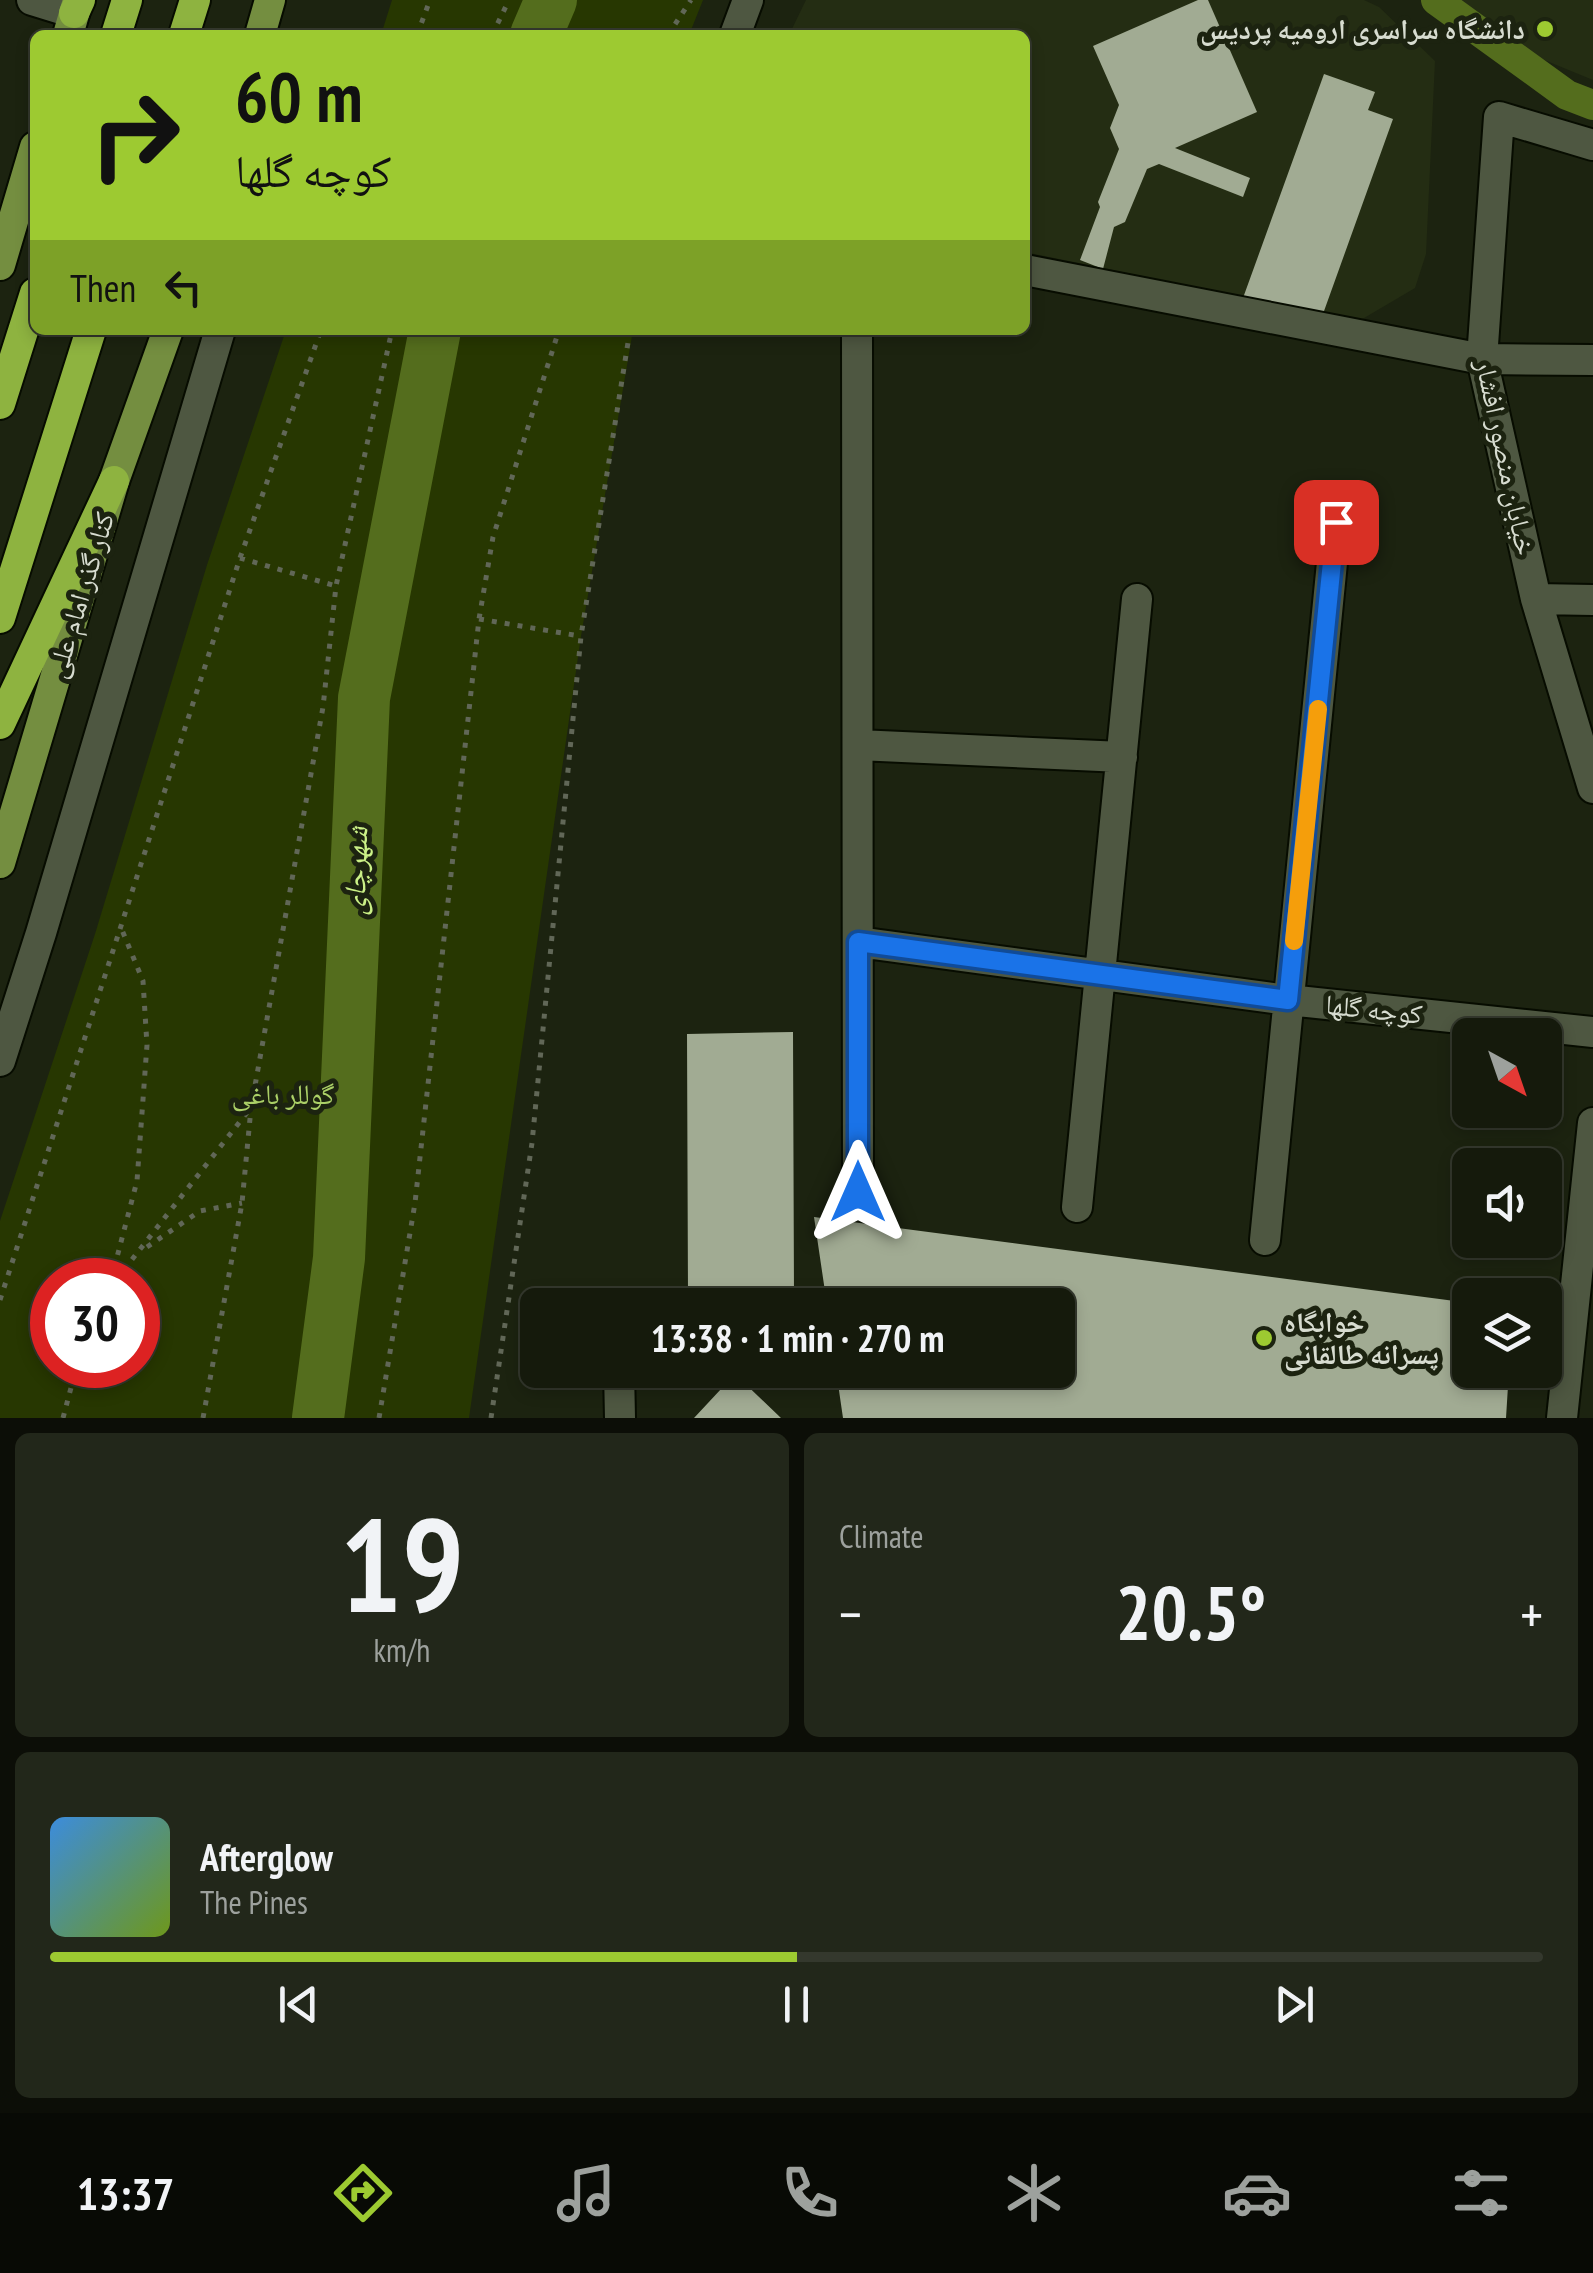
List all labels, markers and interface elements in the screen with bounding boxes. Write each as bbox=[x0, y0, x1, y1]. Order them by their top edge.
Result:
place label: دانشگاه سراسری ارومیه پردیس bbox=[1200, 10, 1525, 47]
marker: دانشگاه سراسری ارومیه پردیس bbox=[1534, 18, 1556, 40]
text: 60 m bbox=[235, 51, 363, 141]
icon: right bbox=[70, 70, 200, 200]
text: کوچه گلها bbox=[235, 141, 391, 199]
icon: left bbox=[156, 260, 211, 315]
text: Then bbox=[70, 263, 136, 312]
street label: خیابان منصور افشار bbox=[1467, 354, 1545, 558]
pin bbox=[1294, 480, 1379, 565]
icon: arrive bbox=[1309, 495, 1364, 550]
street label: کنار گذر امام علی bbox=[37, 507, 123, 683]
water label: شهرچای bbox=[333, 825, 376, 916]
street label: کوچه گلها bbox=[1324, 985, 1425, 1032]
north arrow bbox=[1452, 1018, 1562, 1128]
map controls bbox=[1452, 1018, 1562, 1388]
park label: گوللر باغی bbox=[232, 1075, 335, 1112]
position arrow bbox=[806, 1140, 910, 1244]
button: sound bbox=[1452, 1148, 1562, 1258]
speed limit sign: 30 bbox=[30, 1258, 160, 1388]
button: layers bbox=[1452, 1278, 1562, 1388]
place label: خوابگاه پسرانه طالقانی bbox=[1284, 1303, 1439, 1372]
text: 13:38 · 1 min · 270 m bbox=[651, 1313, 944, 1362]
marker: خوابگاه پسرانه طالقانی bbox=[1253, 1327, 1275, 1349]
text: 19 bbox=[340, 1480, 464, 1648]
text: Climate bbox=[839, 1515, 923, 1557]
text: 20.5° bbox=[1116, 1564, 1266, 1661]
text: − bbox=[839, 1578, 862, 1649]
text: + bbox=[1520, 1578, 1543, 1649]
text: km/h bbox=[374, 1629, 430, 1671]
text: Afterglow bbox=[200, 1832, 333, 1881]
text: The Pines bbox=[200, 1881, 308, 1923]
icon: previous bbox=[271, 1977, 326, 2032]
icon: pause bbox=[769, 1977, 824, 2032]
icon: next bbox=[1267, 1977, 1322, 2032]
icon: directions bbox=[328, 2158, 398, 2228]
icon: music bbox=[551, 2158, 621, 2228]
icon: phone bbox=[775, 2158, 845, 2228]
icon: climate bbox=[999, 2158, 1069, 2228]
icon: car bbox=[1222, 2158, 1292, 2228]
icon: filters bbox=[1446, 2158, 1516, 2228]
text: 13:37 bbox=[77, 2164, 174, 2222]

